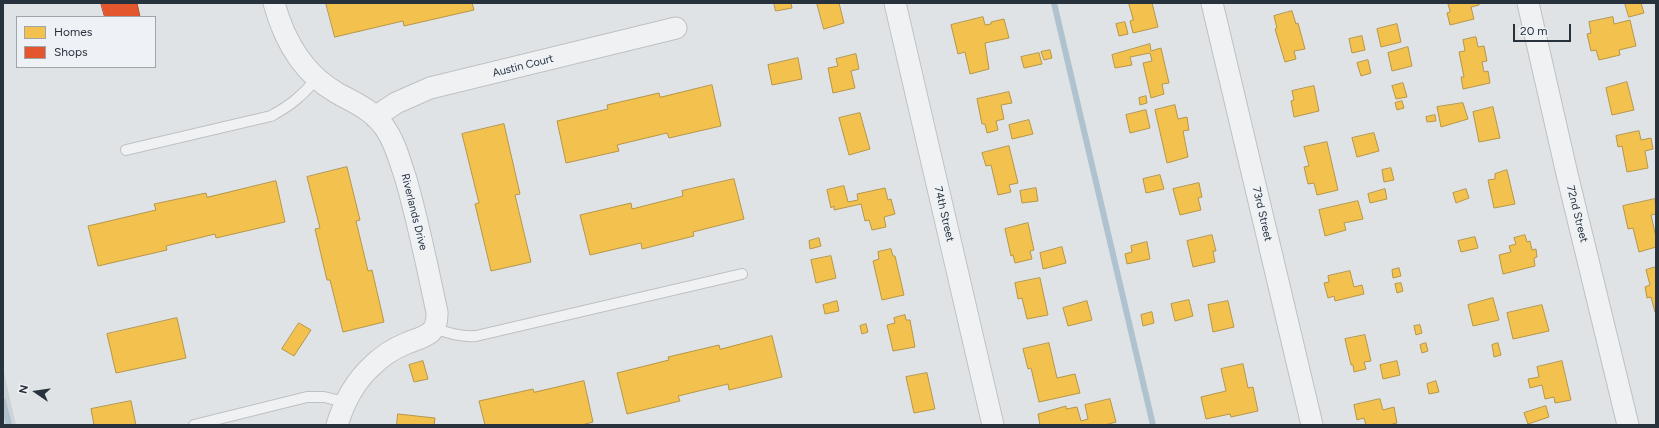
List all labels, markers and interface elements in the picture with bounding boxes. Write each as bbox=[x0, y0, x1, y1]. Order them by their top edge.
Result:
legend bbox=[16, 16, 156, 68]
scale bar bbox=[1515, 16, 1573, 42]
text: 20 m bbox=[1520, 24, 1548, 38]
text: Homes bbox=[54, 25, 92, 39]
text: Shops bbox=[54, 45, 88, 59]
street label: Austin Court bbox=[491, 52, 555, 80]
street label: Riverlands Drive bbox=[398, 172, 430, 252]
street label: 72nd Street bbox=[1564, 184, 1590, 244]
street label: 74th Street bbox=[931, 185, 957, 243]
street label: 73rd Street bbox=[1249, 185, 1275, 243]
north arrow bbox=[16, 372, 56, 412]
text: N bbox=[17, 384, 31, 395]

